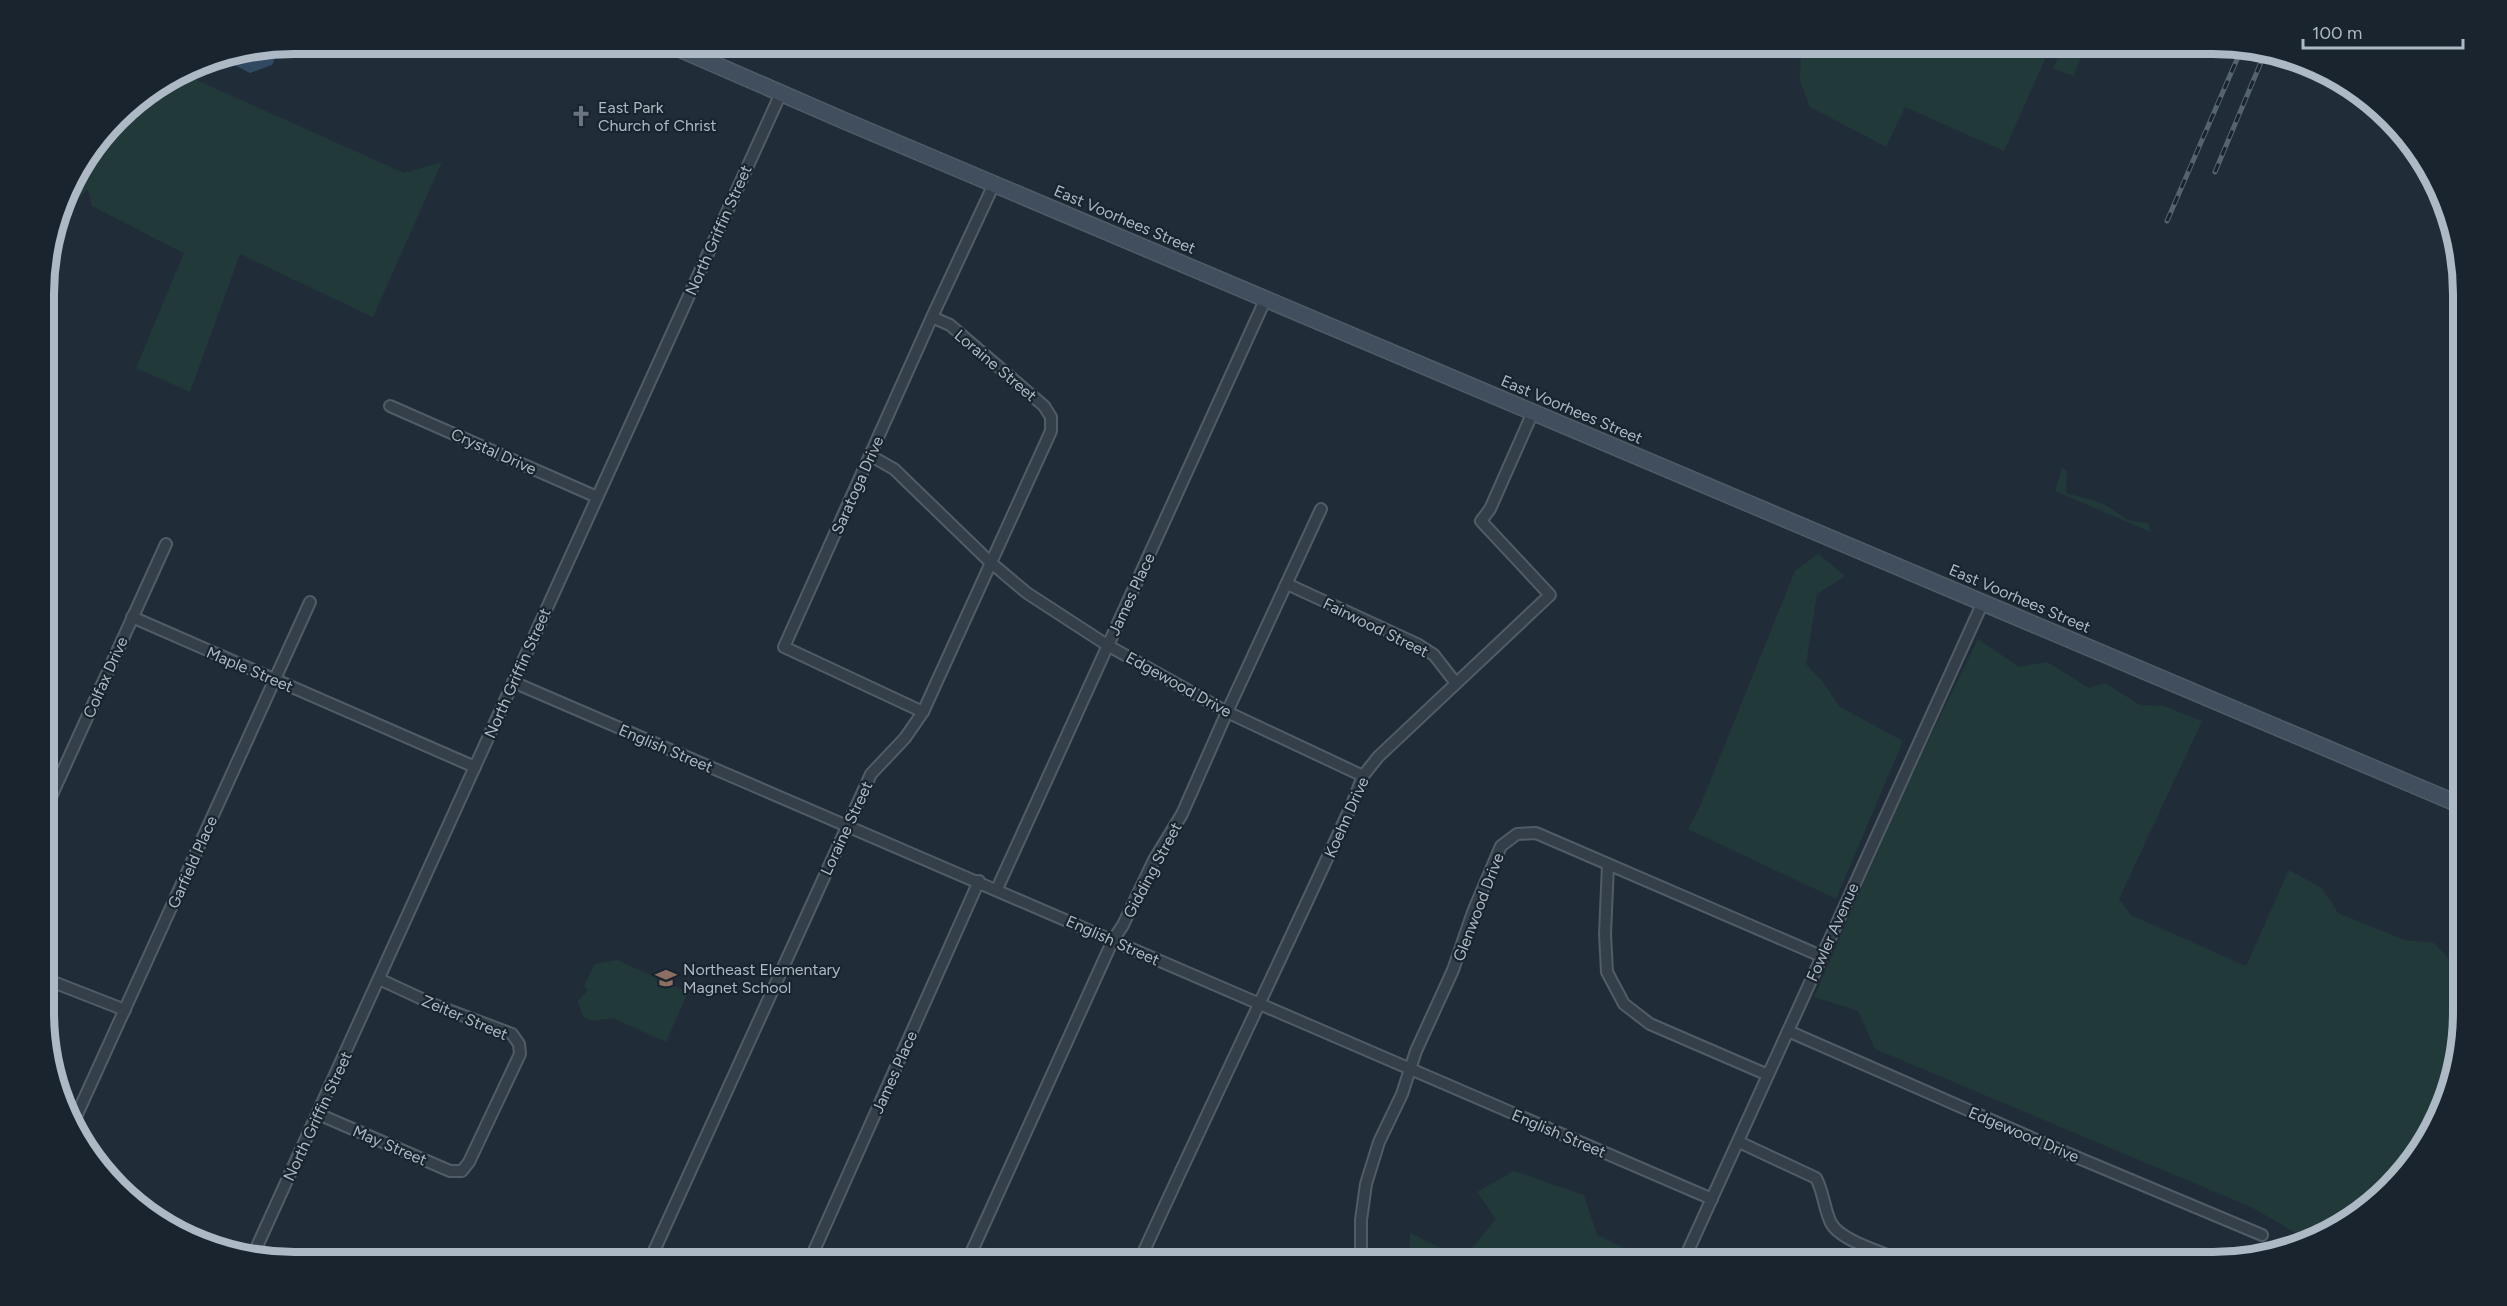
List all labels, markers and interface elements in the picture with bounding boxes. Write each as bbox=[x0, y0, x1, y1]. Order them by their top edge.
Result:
scale bar bbox=[2303, 12, 2464, 50]
text: 100 m bbox=[2312, 22, 2362, 44]
place label: East Park Church of Christ bbox=[598, 98, 717, 135]
church icon: East Park Church of Christ bbox=[569, 104, 593, 128]
street label: North Griffin Street bbox=[681, 162, 756, 298]
street label: East Voorhees Street bbox=[1051, 181, 1199, 258]
street label: Loraine Street bbox=[951, 326, 1041, 405]
street label: East Voorhees Street bbox=[1498, 371, 1646, 448]
street label: Crystal Drive bbox=[448, 424, 540, 479]
street label: Saratoga Drive bbox=[827, 433, 888, 537]
street label: James Place bbox=[1104, 550, 1159, 638]
street label: East Voorhees Street bbox=[1946, 560, 2094, 637]
street label: Fairwood Street bbox=[1320, 594, 1432, 661]
street label: North Griffin Street bbox=[480, 605, 555, 741]
street label: Colfax Drive bbox=[79, 633, 132, 721]
street label: Maple Street bbox=[204, 643, 296, 696]
street label: Edgewood Drive bbox=[1123, 648, 1235, 721]
street label: English Street bbox=[616, 720, 716, 777]
street label: Koehn Drive bbox=[1320, 774, 1373, 861]
street label: Loraine Street bbox=[816, 778, 876, 878]
street label: Garfield Place bbox=[164, 813, 221, 911]
street label: Gidding Street bbox=[1119, 819, 1186, 921]
street label: Glenwood Drive bbox=[1449, 850, 1508, 964]
street label: Fowler Avenue bbox=[1802, 880, 1863, 984]
street label: English Street bbox=[1063, 911, 1162, 970]
place label: Northeast Elementary Magnet School bbox=[683, 960, 841, 997]
school or university icon: Northeast Elementary Magnet School bbox=[654, 966, 678, 990]
street label: Zeiter Street bbox=[419, 991, 511, 1044]
street label: James Place bbox=[868, 1028, 921, 1116]
street label: North Griffin Street bbox=[279, 1049, 356, 1184]
street label: Edgewood Drive bbox=[1966, 1103, 2082, 1166]
street label: English Street bbox=[1509, 1105, 1609, 1162]
street label: May Street bbox=[350, 1121, 430, 1170]

